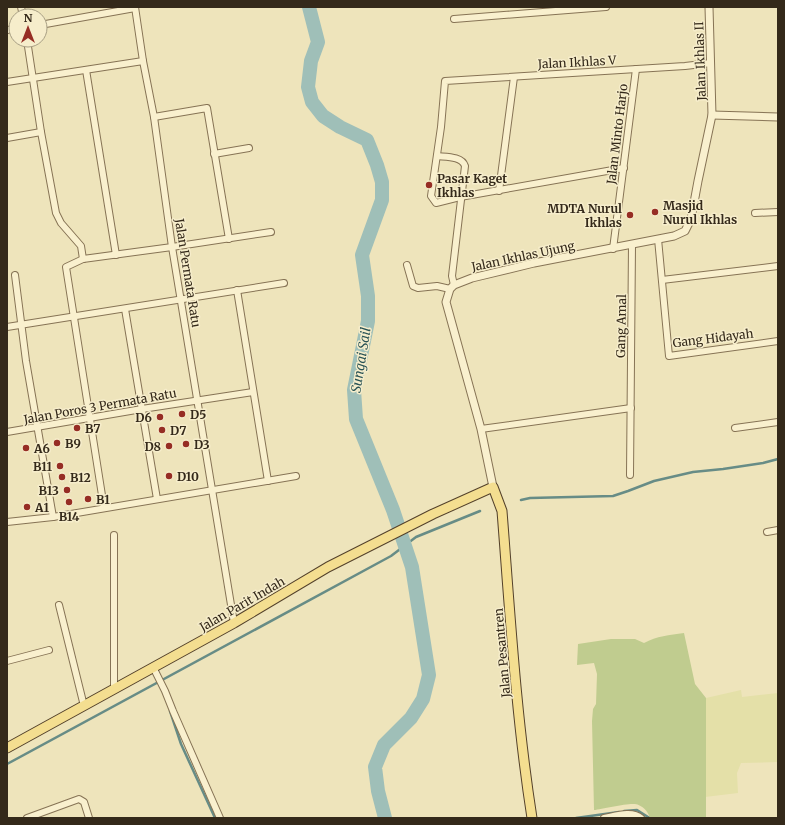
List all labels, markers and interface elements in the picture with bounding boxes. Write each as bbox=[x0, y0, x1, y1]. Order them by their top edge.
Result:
north arrow bbox=[8, 8, 48, 48]
text: N bbox=[24, 11, 33, 25]
street label: Jalan Ikhlas II bbox=[691, 21, 709, 102]
street label: Jalan Ikhlas V bbox=[536, 52, 618, 72]
street label: Jalan Minto Harjo bbox=[603, 83, 631, 186]
place label: Pasar Kaget Ikhlas bbox=[437, 171, 507, 200]
marker: Pasar Kaget Ikhlas bbox=[424, 180, 434, 190]
place label: Masjid Nurul Ikhlas bbox=[663, 198, 737, 227]
place label: MDTA Nurul Ikhlas bbox=[547, 201, 622, 230]
marker: Masjid Nurul Ikhlas bbox=[650, 207, 660, 217]
marker: MDTA Nurul Ikhlas bbox=[625, 210, 635, 220]
street label: Jalan Permata Ratu bbox=[172, 217, 204, 329]
street label: Jalan Ikhlas Ujung bbox=[469, 238, 577, 274]
street label: Gang Amal bbox=[613, 294, 629, 358]
water label: Sungai Sail bbox=[347, 326, 375, 394]
street label: Gang Hidayah bbox=[672, 326, 754, 350]
street label: Jalan Poros 3 Permata Ratu bbox=[21, 385, 178, 427]
place label: D5 bbox=[190, 407, 206, 422]
marker: D5 bbox=[177, 409, 187, 419]
place label: D6 bbox=[135, 410, 152, 425]
marker: D6 bbox=[155, 412, 165, 422]
place label: B7 bbox=[85, 421, 100, 436]
marker: B7 bbox=[72, 423, 82, 433]
place label: D7 bbox=[170, 423, 186, 438]
marker: D7 bbox=[157, 425, 167, 435]
place label: B9 bbox=[65, 436, 81, 451]
place label: D3 bbox=[194, 437, 210, 452]
marker: B9 bbox=[52, 438, 62, 448]
place label: D8 bbox=[144, 439, 161, 454]
marker: D3 bbox=[181, 439, 191, 449]
place label: A6 bbox=[33, 441, 50, 456]
marker: D8 bbox=[164, 441, 174, 451]
marker: A6 bbox=[21, 443, 31, 453]
place label: B11 bbox=[33, 459, 52, 474]
marker: B11 bbox=[55, 461, 65, 471]
place label: D10 bbox=[177, 469, 199, 484]
place label: B12 bbox=[70, 470, 91, 485]
marker: D10 bbox=[164, 471, 174, 481]
marker: B12 bbox=[57, 472, 67, 482]
place label: B13 bbox=[39, 483, 59, 498]
marker: B13 bbox=[62, 485, 72, 495]
place label: B1 bbox=[96, 492, 110, 507]
marker: B1 bbox=[83, 494, 93, 504]
marker: B14 bbox=[64, 497, 74, 507]
place label: A1 bbox=[34, 500, 49, 515]
marker: A1 bbox=[22, 502, 32, 512]
place label: B14 bbox=[59, 509, 80, 524]
street label: Jalan Parit Indah bbox=[196, 573, 287, 635]
street label: Jalan Pesantren bbox=[491, 608, 513, 699]

